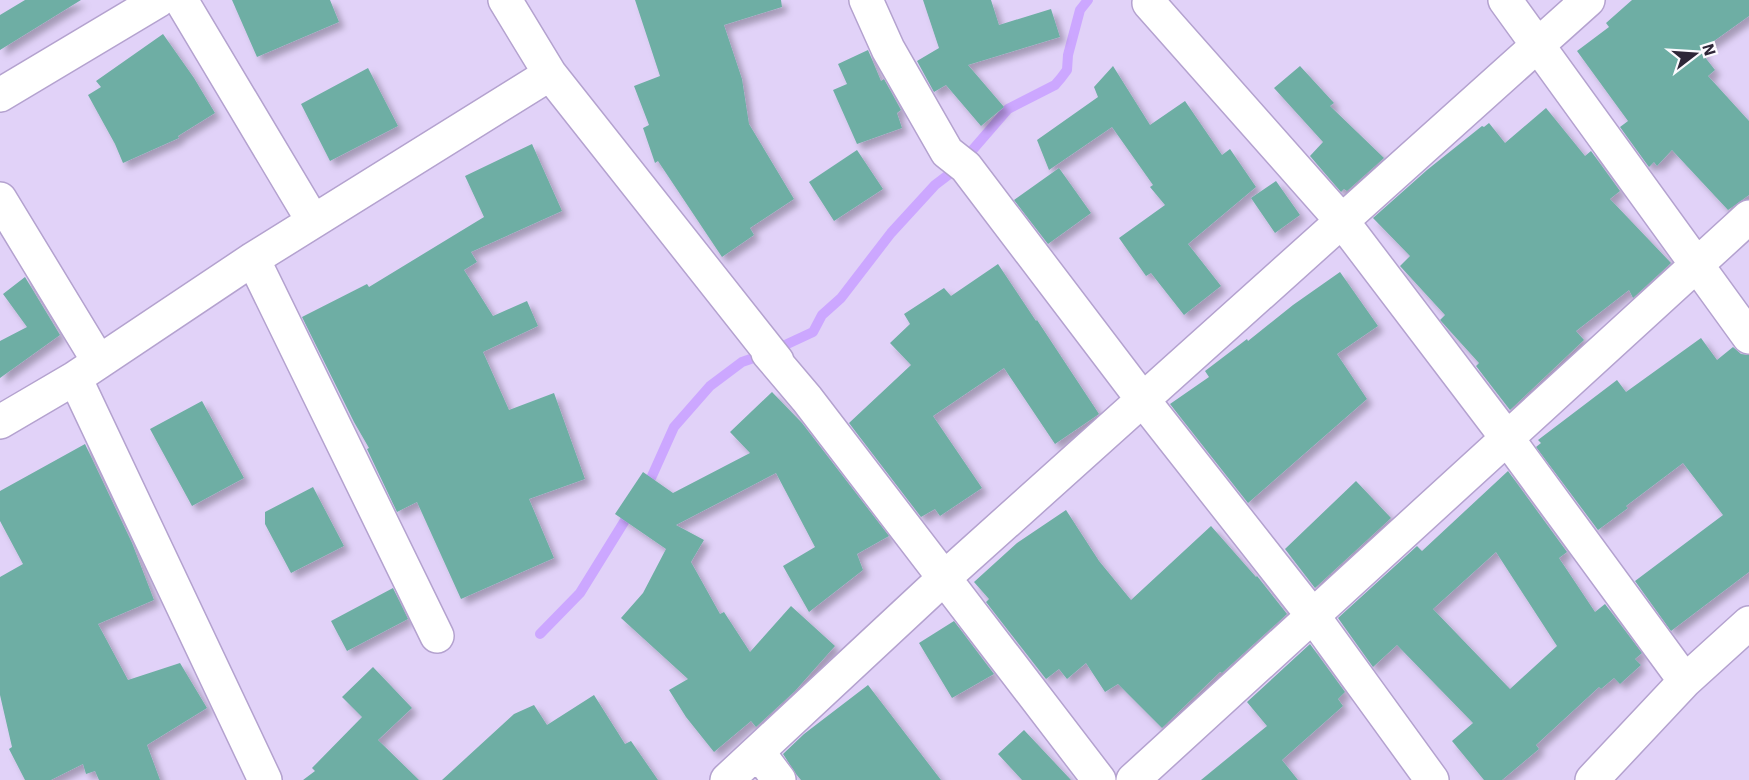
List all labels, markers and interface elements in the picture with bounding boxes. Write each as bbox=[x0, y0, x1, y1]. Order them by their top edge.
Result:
north arrow bbox=[1665, 24, 1725, 84]
text: N bbox=[1698, 41, 1721, 58]

